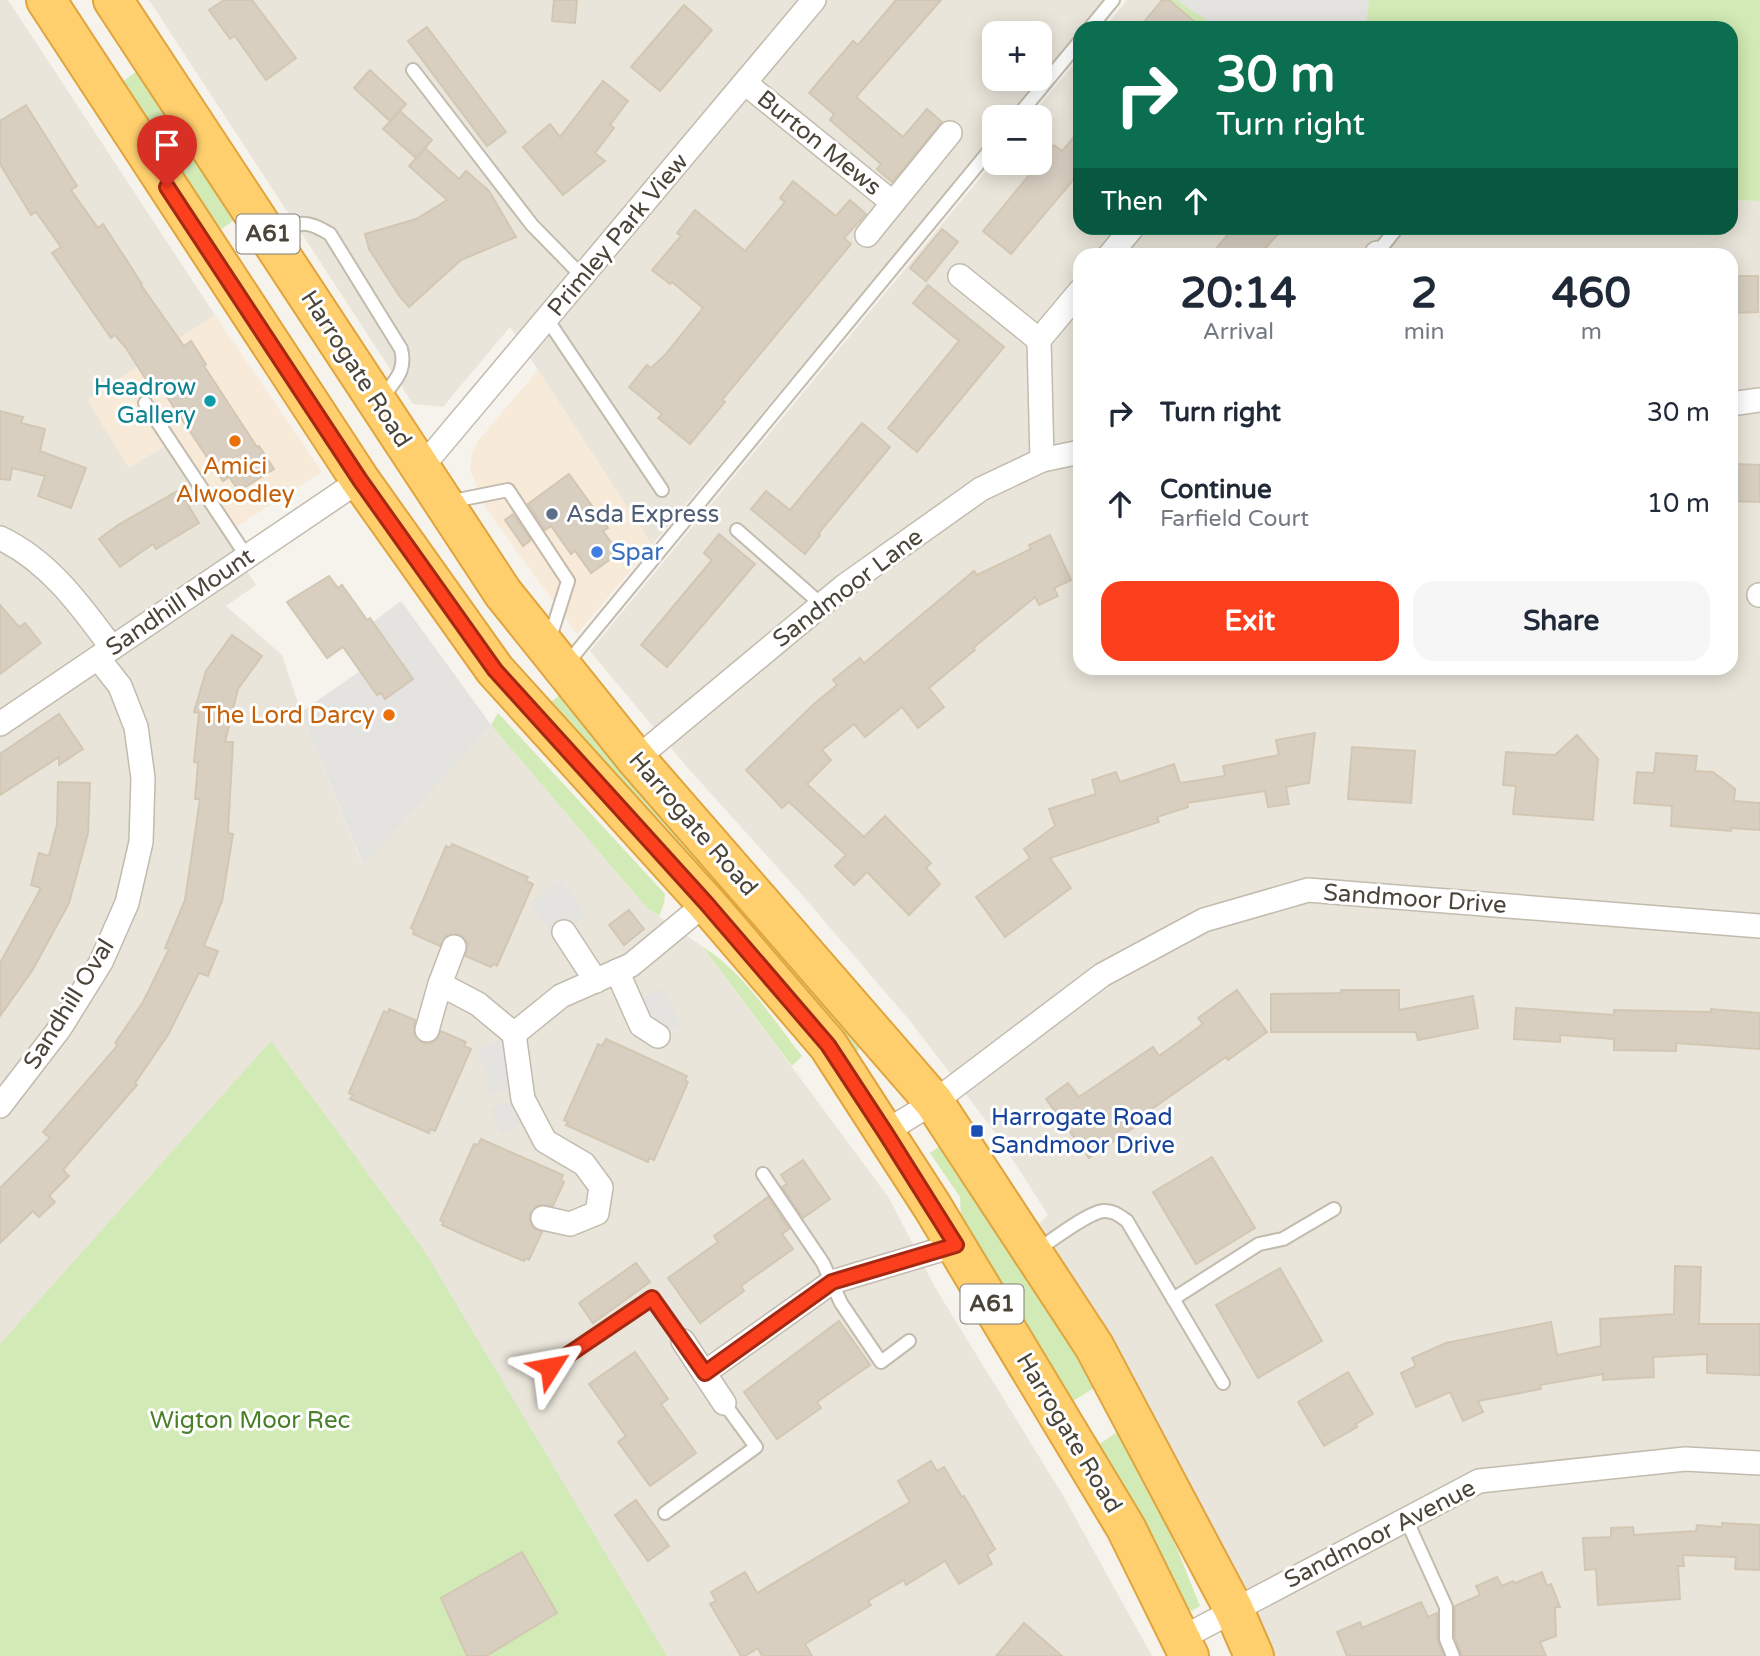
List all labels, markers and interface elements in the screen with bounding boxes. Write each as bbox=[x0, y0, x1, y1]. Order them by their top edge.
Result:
map controls bbox=[982, 21, 1052, 175]
button: + bbox=[982, 21, 1052, 91]
text: 30 m bbox=[1216, 46, 1335, 105]
icon: right bbox=[1101, 49, 1192, 140]
street label: Burton Mews bbox=[751, 84, 887, 202]
button: − bbox=[982, 105, 1052, 175]
text: Turn right bbox=[1216, 106, 1365, 144]
pin bbox=[137, 115, 197, 187]
icon: arrive bbox=[148, 126, 186, 164]
street label: Primley Park View bbox=[541, 148, 695, 322]
icon: ahead bbox=[1177, 182, 1215, 220]
text: Then bbox=[1101, 186, 1163, 217]
road number: A61 bbox=[236, 215, 300, 254]
text: 20:14 bbox=[1180, 268, 1297, 319]
text: 2 bbox=[1411, 268, 1437, 319]
text: 460 bbox=[1552, 268, 1631, 319]
street label: Harrogate Road bbox=[294, 285, 418, 453]
text: Arrival bbox=[1203, 318, 1274, 346]
text: min bbox=[1404, 318, 1445, 346]
text: m bbox=[1581, 318, 1602, 346]
place label: Headrow Gallery bbox=[94, 373, 196, 430]
marker: Headrow Gallery bbox=[202, 393, 218, 409]
icon: right bbox=[1101, 394, 1139, 432]
text: Turn right bbox=[1160, 397, 1281, 428]
text: 30 m bbox=[1647, 397, 1710, 428]
marker: Amici Alwoodley bbox=[227, 433, 243, 449]
place label: Amici Alwoodley bbox=[175, 452, 295, 509]
text: Continue bbox=[1160, 474, 1272, 505]
icon: ahead bbox=[1101, 485, 1139, 523]
text: 10 m bbox=[1647, 488, 1710, 519]
place label: Asda Express bbox=[566, 500, 719, 529]
text: Farfield Court bbox=[1160, 505, 1309, 533]
marker: Asda Express bbox=[544, 506, 560, 522]
street label: Sandmoor Lane bbox=[767, 522, 929, 654]
place label: Spar bbox=[611, 538, 664, 567]
street label: Sandhill Mount bbox=[100, 542, 260, 662]
marker: Spar bbox=[589, 544, 605, 560]
button: Exit bbox=[1101, 581, 1399, 661]
button: Share bbox=[1413, 581, 1710, 661]
place label: The Lord Darcy bbox=[202, 701, 375, 730]
marker: The Lord Darcy bbox=[381, 707, 397, 723]
street label: Harrogate Road bbox=[622, 746, 764, 902]
street label: Sandmoor Drive bbox=[1322, 878, 1508, 920]
street label: Sandhill Oval bbox=[17, 933, 121, 1075]
place label: Harrogate Road Sandmoor Drive bbox=[991, 1103, 1175, 1160]
marker: Harrogate Road Sandmoor Drive bbox=[969, 1123, 985, 1139]
road number: A61 bbox=[960, 1284, 1024, 1324]
position arrow bbox=[513, 1330, 587, 1404]
street label: Harrogate Road bbox=[1010, 1348, 1128, 1518]
park label: Wigton Moor Rec bbox=[150, 1406, 350, 1435]
street label: Sandmoor Avenue bbox=[1280, 1473, 1480, 1595]

